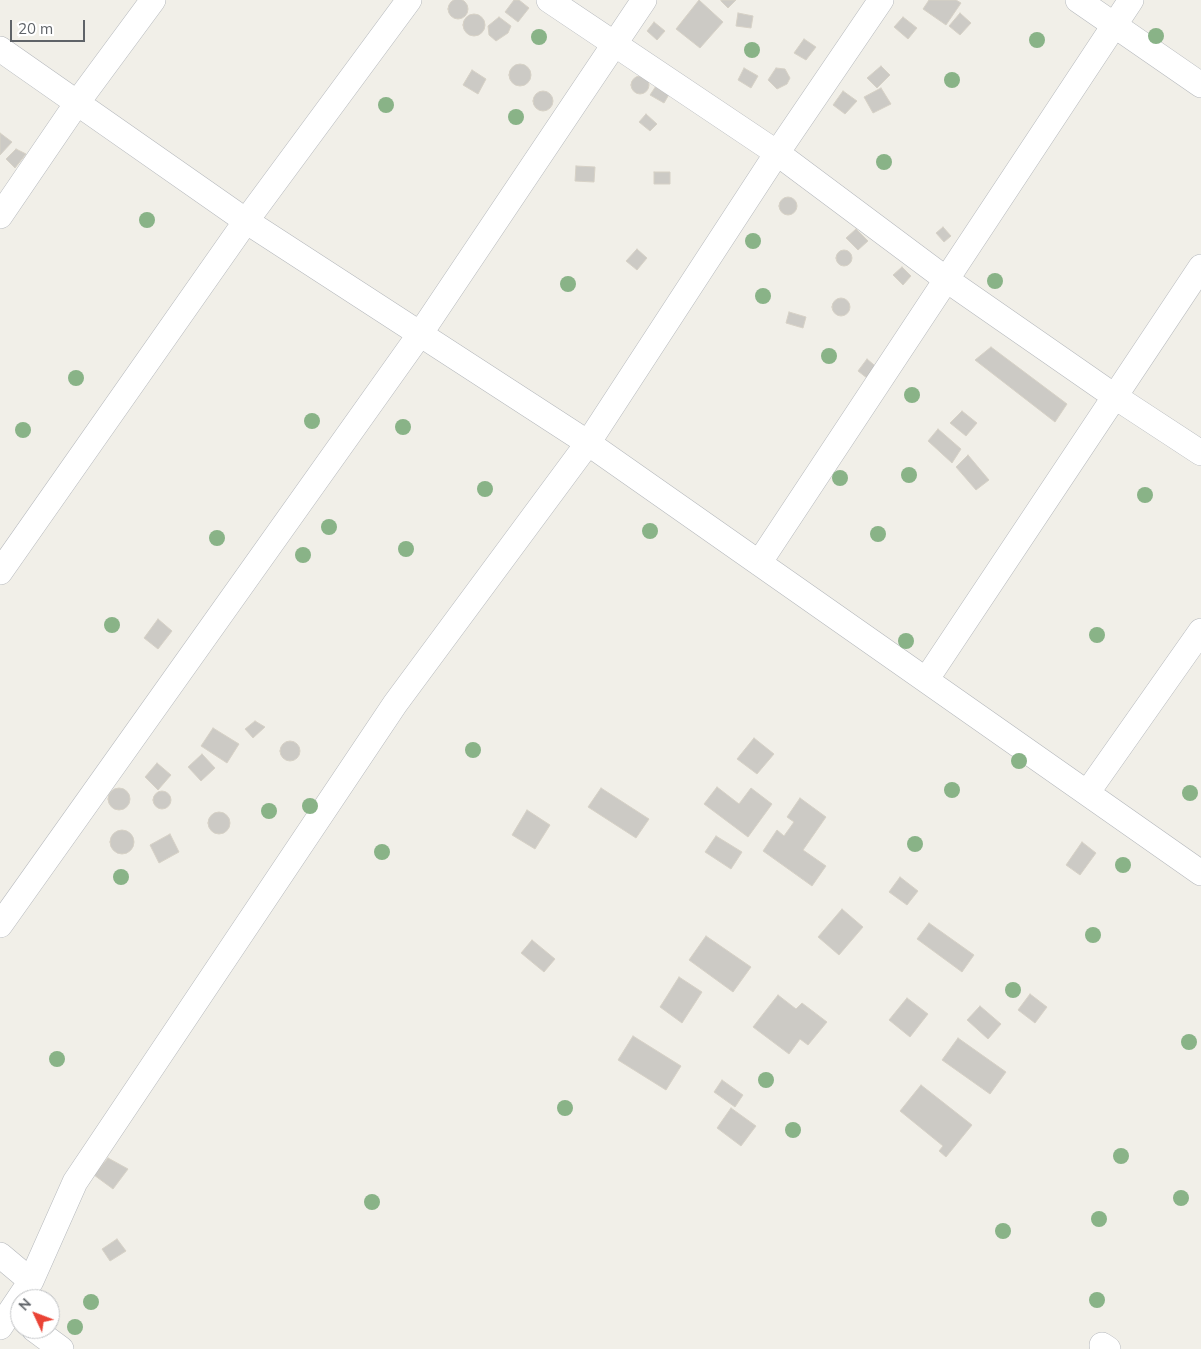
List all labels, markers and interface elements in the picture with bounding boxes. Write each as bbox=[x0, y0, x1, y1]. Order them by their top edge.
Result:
scale bar bbox=[12, 10, 88, 42]
text: 20 m bbox=[18, 19, 53, 38]
north arrow bbox=[10, 1289, 60, 1339]
text: N bbox=[15, 1294, 35, 1314]

